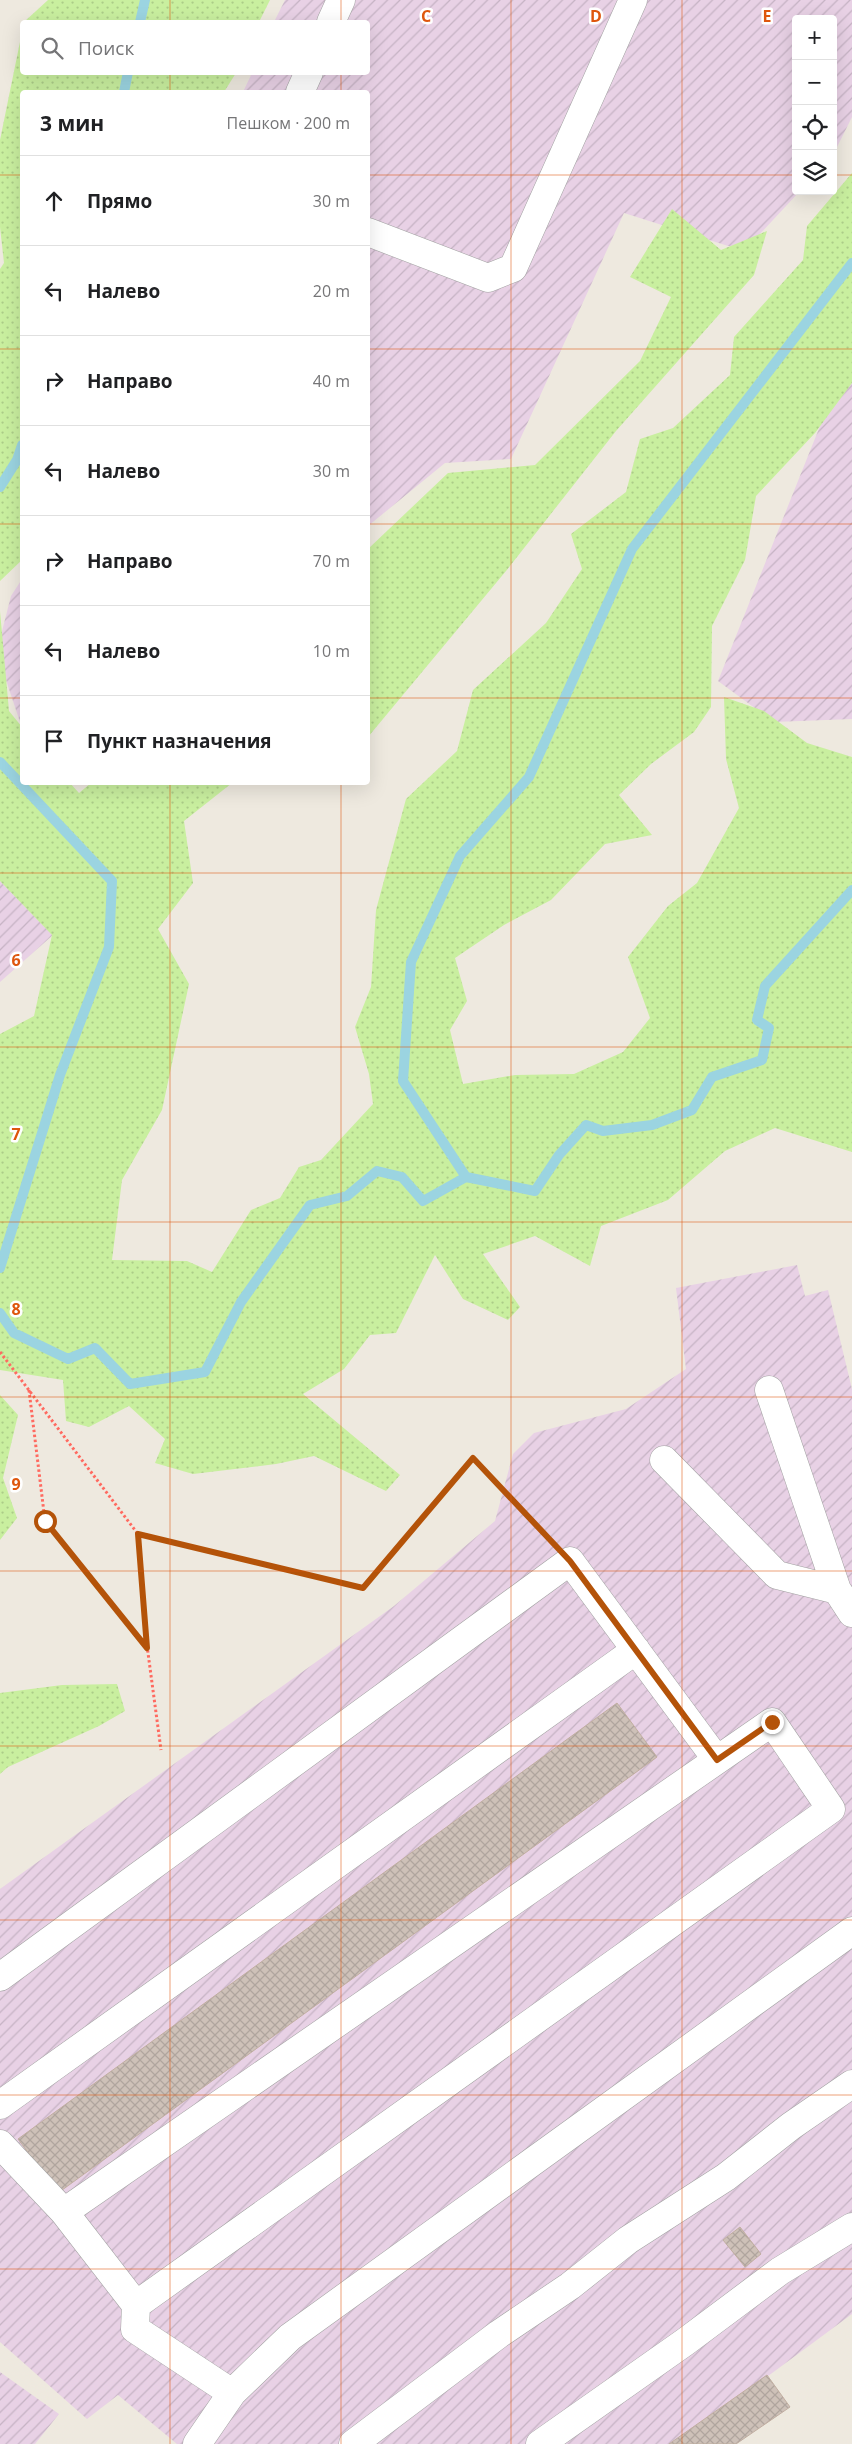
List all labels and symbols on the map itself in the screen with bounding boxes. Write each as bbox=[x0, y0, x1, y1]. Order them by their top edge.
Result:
text: C bbox=[421, 5, 431, 27]
text: D bbox=[590, 5, 602, 27]
text: E bbox=[763, 5, 772, 27]
text: 6 bbox=[11, 949, 21, 971]
text: 7 bbox=[11, 1123, 21, 1145]
text: 8 bbox=[11, 1298, 21, 1320]
text: 9 bbox=[11, 1473, 21, 1495]
route start bbox=[34, 1510, 57, 1533]
route end bbox=[761, 1711, 784, 1734]

